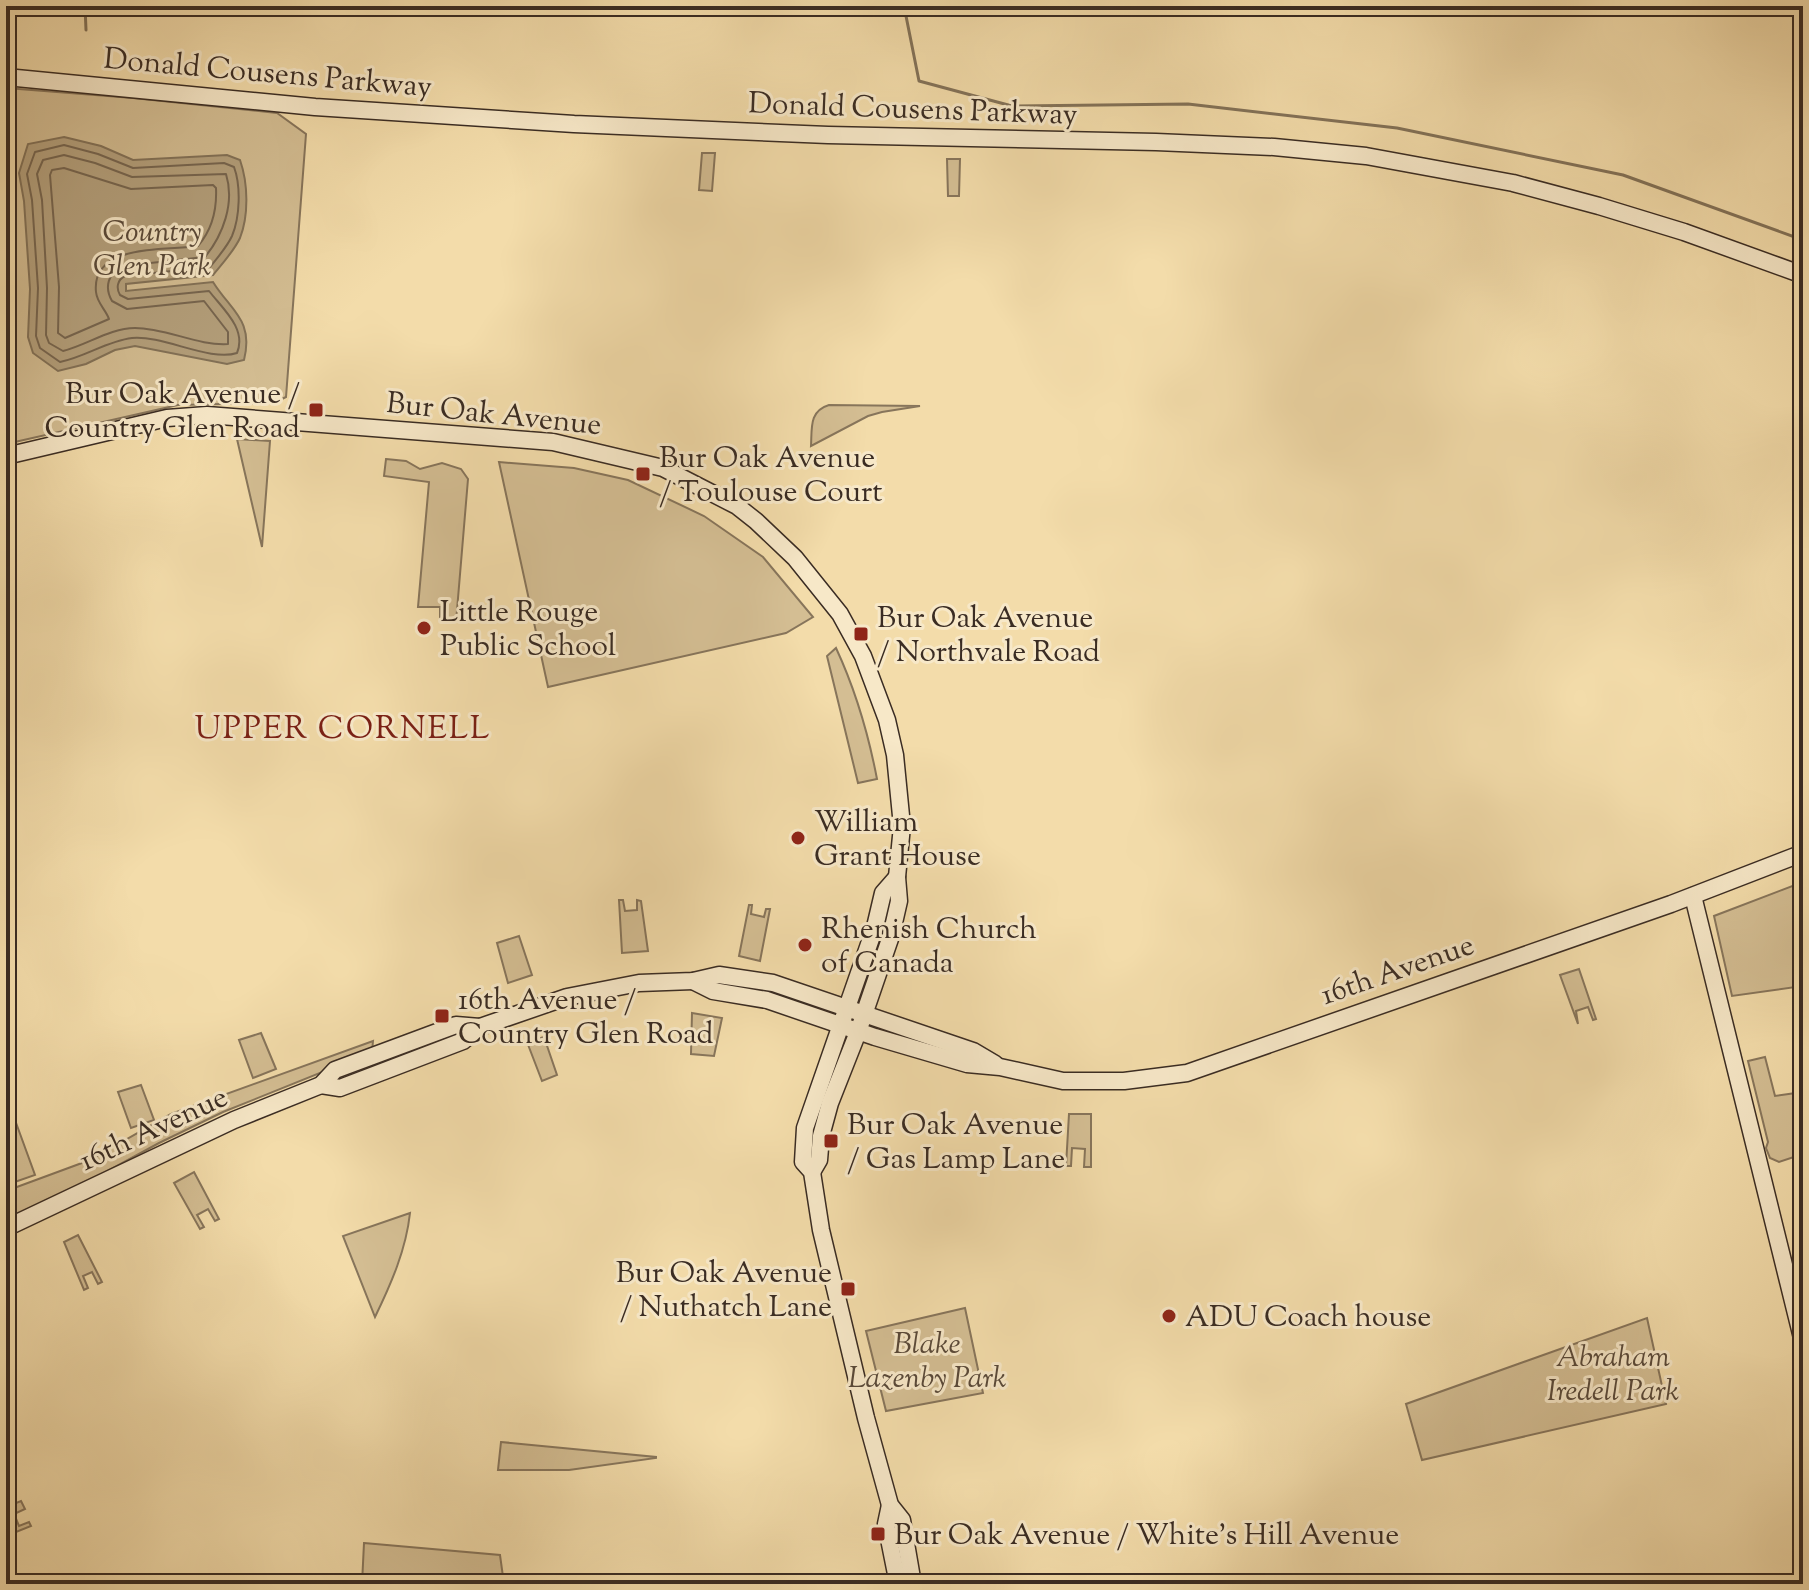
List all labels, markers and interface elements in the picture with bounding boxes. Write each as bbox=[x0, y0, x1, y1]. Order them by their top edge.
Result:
street label: Donald Cousens Parkway bbox=[102, 39, 434, 110]
street label: Donald Cousens Parkway bbox=[748, 83, 1078, 138]
park label: Country Glen Park bbox=[93, 212, 211, 289]
place label: Bur Oak Avenue / Country Glen Road bbox=[45, 374, 300, 451]
street label: Bur Oak Avenue bbox=[384, 383, 604, 448]
marker: Bur Oak Avenue / Country Glen Road bbox=[307, 401, 325, 419]
place label: Bur Oak Avenue / Toulouse Court bbox=[659, 438, 882, 515]
marker: Bur Oak Avenue / Toulouse Court bbox=[634, 465, 652, 483]
place label: Little Rouge Public School bbox=[440, 592, 616, 669]
place label: Bur Oak Avenue / Northvale Road bbox=[877, 598, 1100, 675]
marker: Little Rouge Public School bbox=[415, 619, 433, 637]
marker: Bur Oak Avenue / Northvale Road bbox=[852, 625, 870, 643]
district label: UPPER CORNELL bbox=[195, 707, 491, 753]
place label: William Grant House bbox=[814, 802, 981, 879]
marker: William Grant House bbox=[789, 829, 807, 847]
place label: Rhenish Church of Canada bbox=[821, 909, 1037, 986]
street label: 16th Avenue bbox=[1315, 925, 1480, 1018]
marker: Rhenish Church of Canada bbox=[796, 936, 814, 954]
place label: 16th Avenue / Country Glen Road bbox=[458, 980, 713, 1057]
marker: 16th Avenue / Country Glen Road bbox=[433, 1007, 451, 1025]
street label: 16th Avenue bbox=[73, 1077, 235, 1183]
place label: Bur Oak Avenue / Gas Lamp Lane bbox=[847, 1105, 1065, 1182]
marker: Bur Oak Avenue / Gas Lamp Lane bbox=[822, 1132, 840, 1150]
place label: Bur Oak Avenue / Nuthatch Lane bbox=[616, 1253, 832, 1330]
marker: Bur Oak Avenue / Nuthatch Lane bbox=[839, 1280, 857, 1298]
place label: ADU Coach house bbox=[1185, 1297, 1431, 1340]
marker: ADU Coach house bbox=[1160, 1307, 1178, 1325]
park label: Blake Lazenby Park bbox=[848, 1324, 1006, 1401]
park label: Abraham Iredell Park bbox=[1547, 1337, 1679, 1414]
place label: Bur Oak Avenue / White's Hill Avenue bbox=[894, 1515, 1399, 1558]
marker: Bur Oak Avenue / White's Hill Avenue bbox=[869, 1525, 887, 1543]

